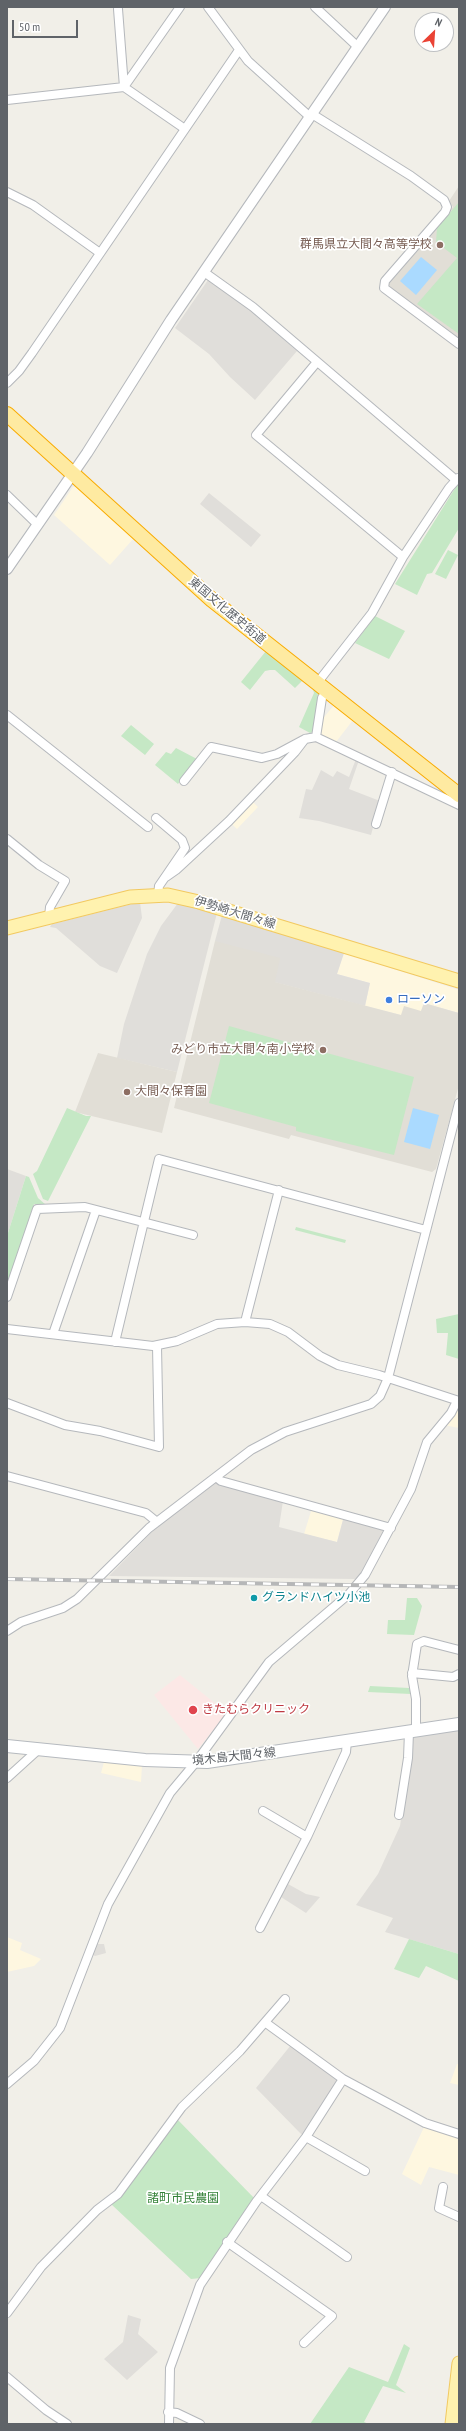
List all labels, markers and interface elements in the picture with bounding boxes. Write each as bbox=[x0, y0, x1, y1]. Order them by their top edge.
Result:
scale bar bbox=[14, 12, 80, 38]
north arrow bbox=[414, 12, 454, 52]
text: N bbox=[433, 14, 444, 30]
text: 50 m bbox=[19, 19, 40, 34]
place label: 群馬県立大間々高等学校 bbox=[300, 238, 432, 252]
marker: 群馬県立大間々高等学校 bbox=[435, 240, 445, 250]
street label: 東国文化歴史街道 bbox=[186, 575, 268, 647]
street label: 伊勢崎大間々線 bbox=[193, 894, 277, 932]
place label: ローソン bbox=[397, 993, 445, 1007]
marker: ローソン bbox=[384, 995, 394, 1005]
place label: みどり市立大間々南小学校 bbox=[171, 1043, 315, 1057]
marker: みどり市立大間々南小学校 bbox=[318, 1045, 328, 1055]
place label: 大間々保育園 bbox=[135, 1085, 207, 1099]
marker: 大間々保育園 bbox=[122, 1087, 132, 1097]
place label: グランドハイツ小池 bbox=[262, 1591, 370, 1605]
marker: グランドハイツ小池 bbox=[249, 1593, 259, 1603]
place label: きたむらクリニック bbox=[202, 1703, 310, 1717]
marker: きたむらクリニック bbox=[187, 1704, 199, 1716]
street label: 境木島大間々線 bbox=[191, 1745, 277, 1769]
park label: 諸町市民農園 bbox=[147, 2192, 219, 2206]

